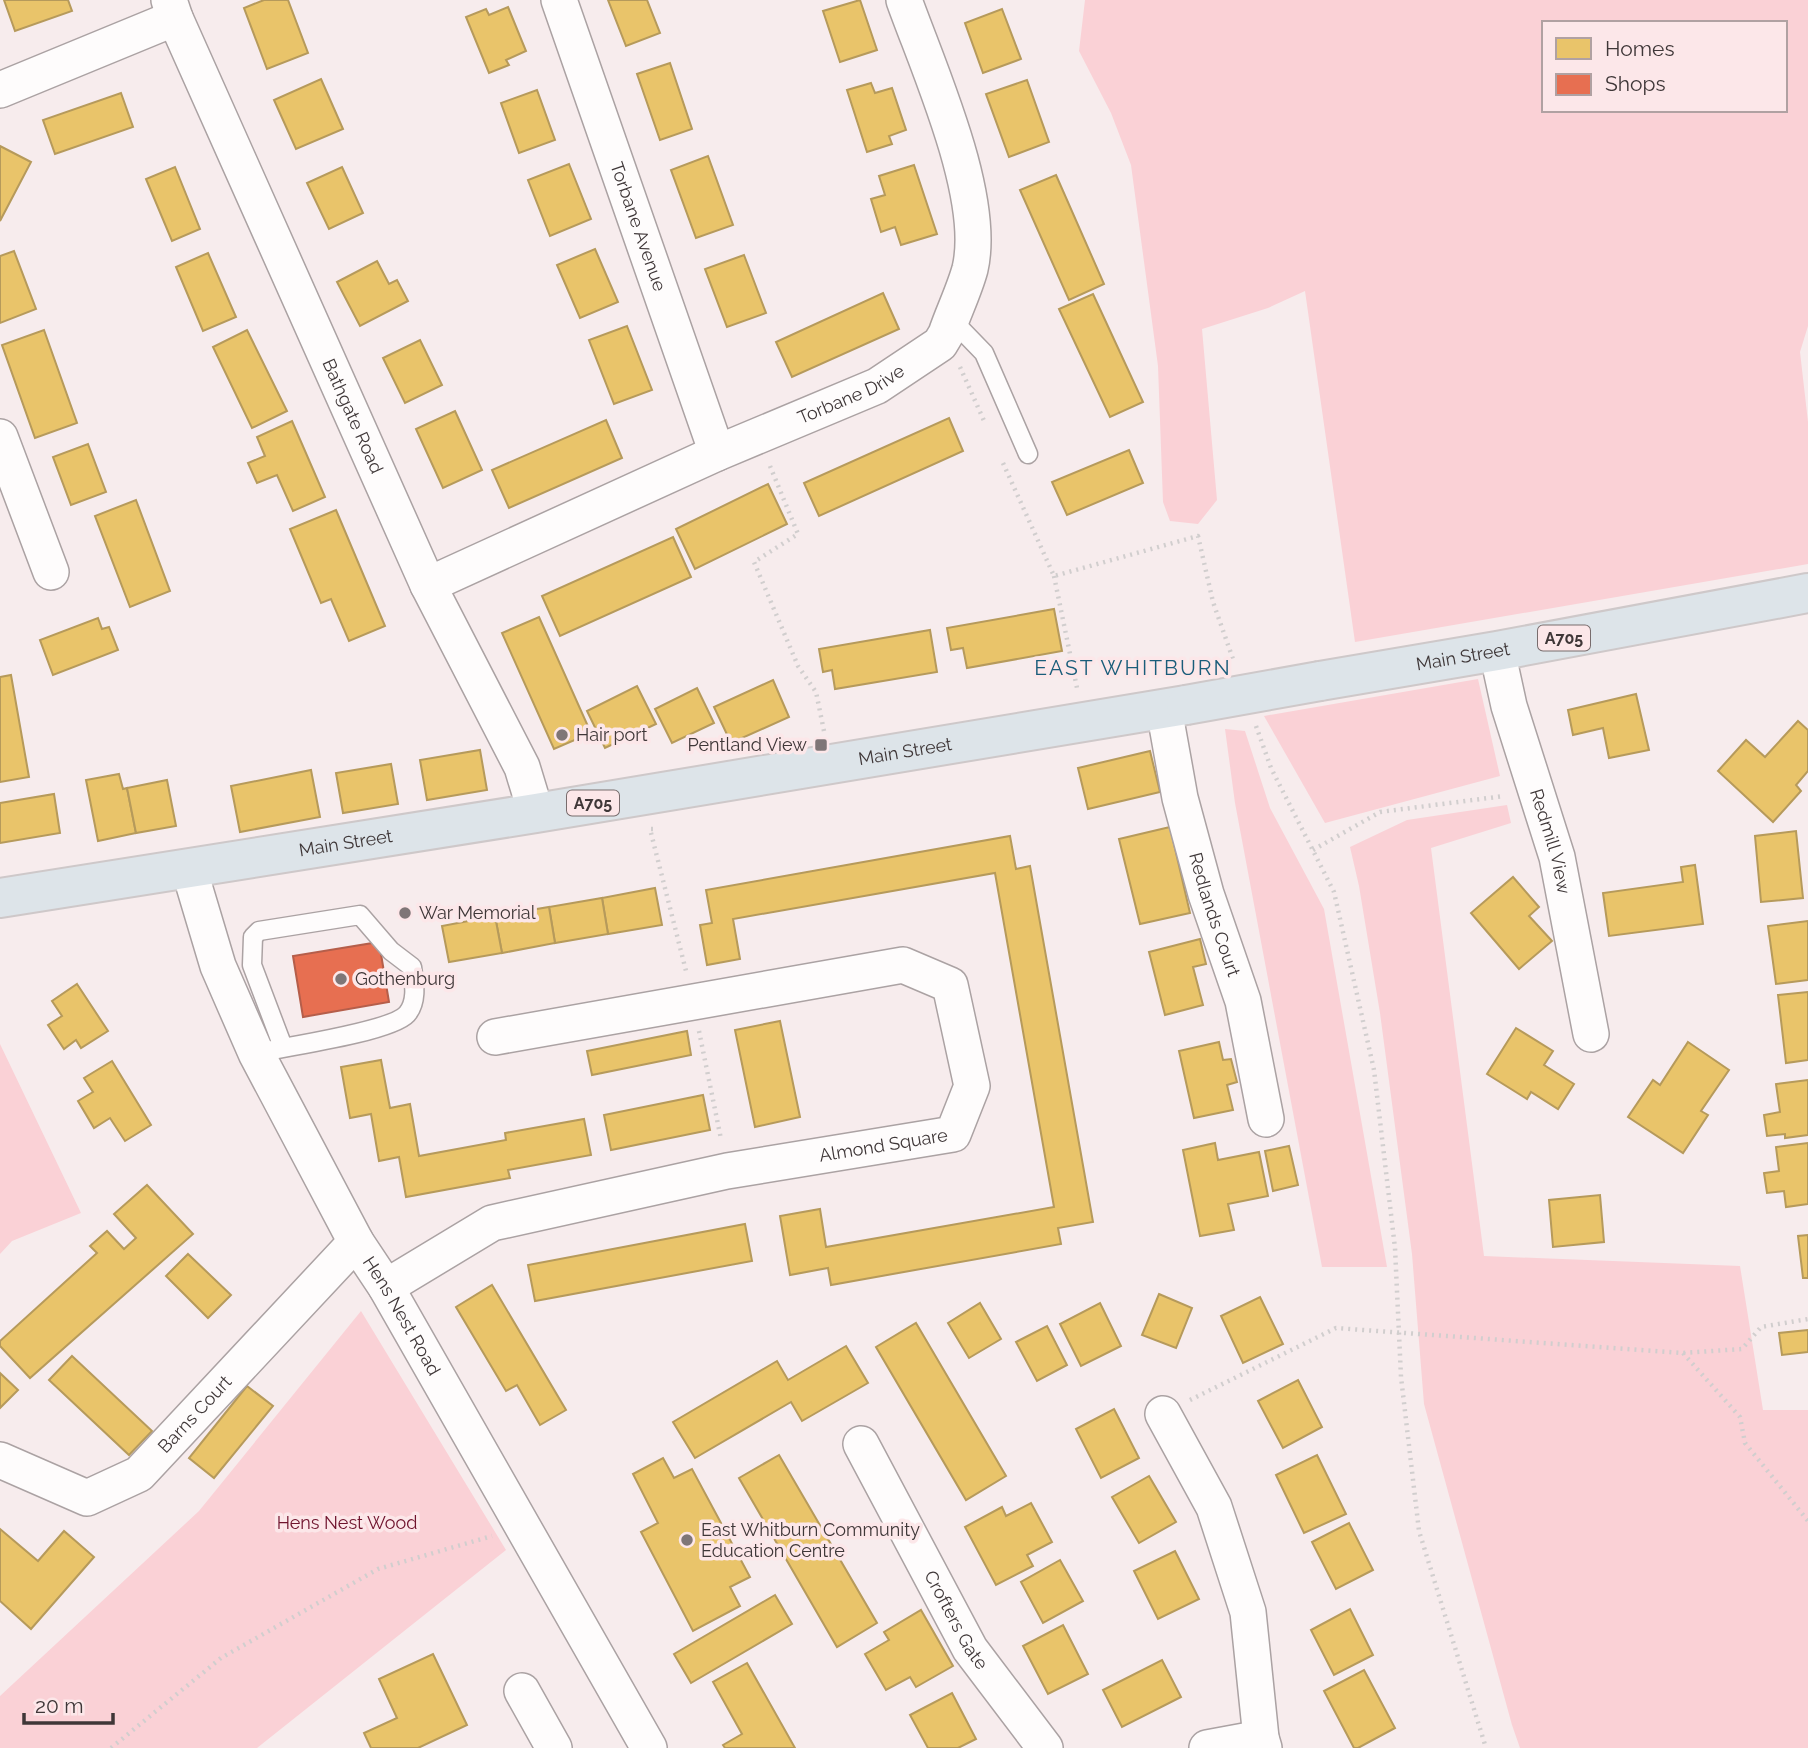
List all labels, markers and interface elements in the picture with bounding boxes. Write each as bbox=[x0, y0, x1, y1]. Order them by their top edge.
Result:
legend bbox=[1542, 21, 1787, 112]
text: Homes bbox=[1605, 36, 1675, 61]
text: Shops bbox=[1605, 71, 1666, 96]
street label: Torbane Avenue bbox=[606, 159, 671, 294]
street label: Bathgate Road bbox=[318, 355, 388, 477]
street label: Torbane Drive bbox=[794, 360, 908, 428]
road number: A705 bbox=[1538, 625, 1590, 650]
street label: Main Street bbox=[1415, 638, 1511, 675]
district label: EAST WHITBURN bbox=[1034, 655, 1232, 680]
place label: Hair port bbox=[576, 724, 648, 745]
marker: Hair port bbox=[554, 727, 570, 743]
street label: Main Street bbox=[857, 733, 953, 769]
place label: Pentland View bbox=[688, 734, 807, 755]
marker: Pentland View bbox=[813, 737, 829, 753]
street label: Redmill View bbox=[1526, 786, 1575, 896]
road number: A705 bbox=[567, 790, 619, 816]
street label: Main Street bbox=[297, 825, 394, 860]
street label: Redlands Court bbox=[1185, 850, 1245, 979]
place label: War Memorial bbox=[419, 902, 536, 923]
marker: War Memorial bbox=[397, 905, 413, 921]
place label: Gothenburg bbox=[355, 968, 455, 989]
marker: Gothenburg bbox=[333, 971, 349, 987]
street label: Almond Square bbox=[818, 1124, 949, 1166]
street label: Hens Nest Road bbox=[359, 1252, 445, 1379]
street label: Barns Court bbox=[153, 1371, 236, 1457]
park label: Hens Nest Wood bbox=[277, 1512, 417, 1533]
place label: East Whitburn Community Education Centre bbox=[701, 1519, 920, 1561]
marker: East Whitburn Community Education Centre bbox=[679, 1532, 695, 1548]
street label: Crofters Gate bbox=[920, 1567, 993, 1674]
scale bar bbox=[24, 1682, 114, 1726]
text: 20 m bbox=[35, 1693, 83, 1718]

